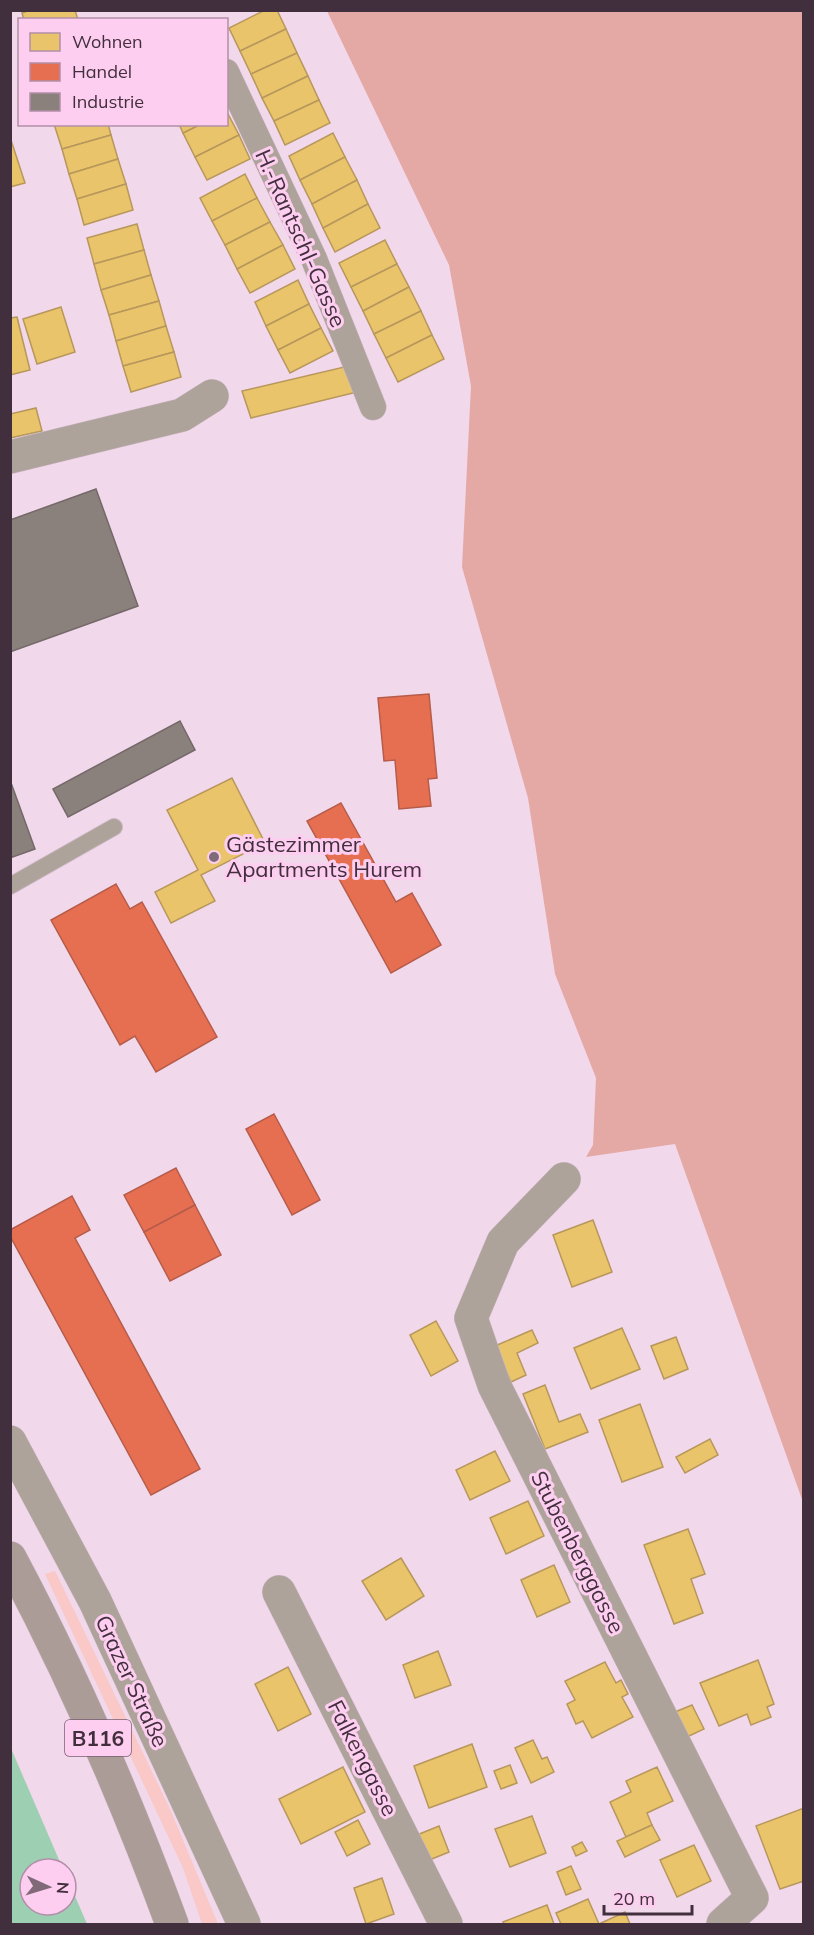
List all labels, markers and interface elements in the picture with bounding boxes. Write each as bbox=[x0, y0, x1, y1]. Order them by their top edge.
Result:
legend bbox=[18, 18, 228, 126]
text: Wohnen bbox=[72, 30, 143, 53]
text: Handel bbox=[72, 60, 132, 83]
text: Industrie bbox=[72, 90, 144, 113]
street label: H.-Rantschl-Gasse bbox=[249, 145, 353, 331]
place label: Gästezimmer Apartments Hurem bbox=[226, 830, 422, 883]
marker: Gästezimmer Apartments Hurem bbox=[207, 850, 221, 864]
street label: Stubenberggasse bbox=[525, 1466, 631, 1638]
street label: Grazer Straße bbox=[89, 1611, 175, 1751]
street label: Falkengasse bbox=[322, 1695, 404, 1821]
road number: B116 bbox=[65, 1720, 131, 1756]
north arrow bbox=[18, 1857, 78, 1917]
scale bar bbox=[604, 1878, 692, 1916]
text: N bbox=[53, 1881, 73, 1895]
text: 20 m bbox=[613, 1887, 655, 1910]

